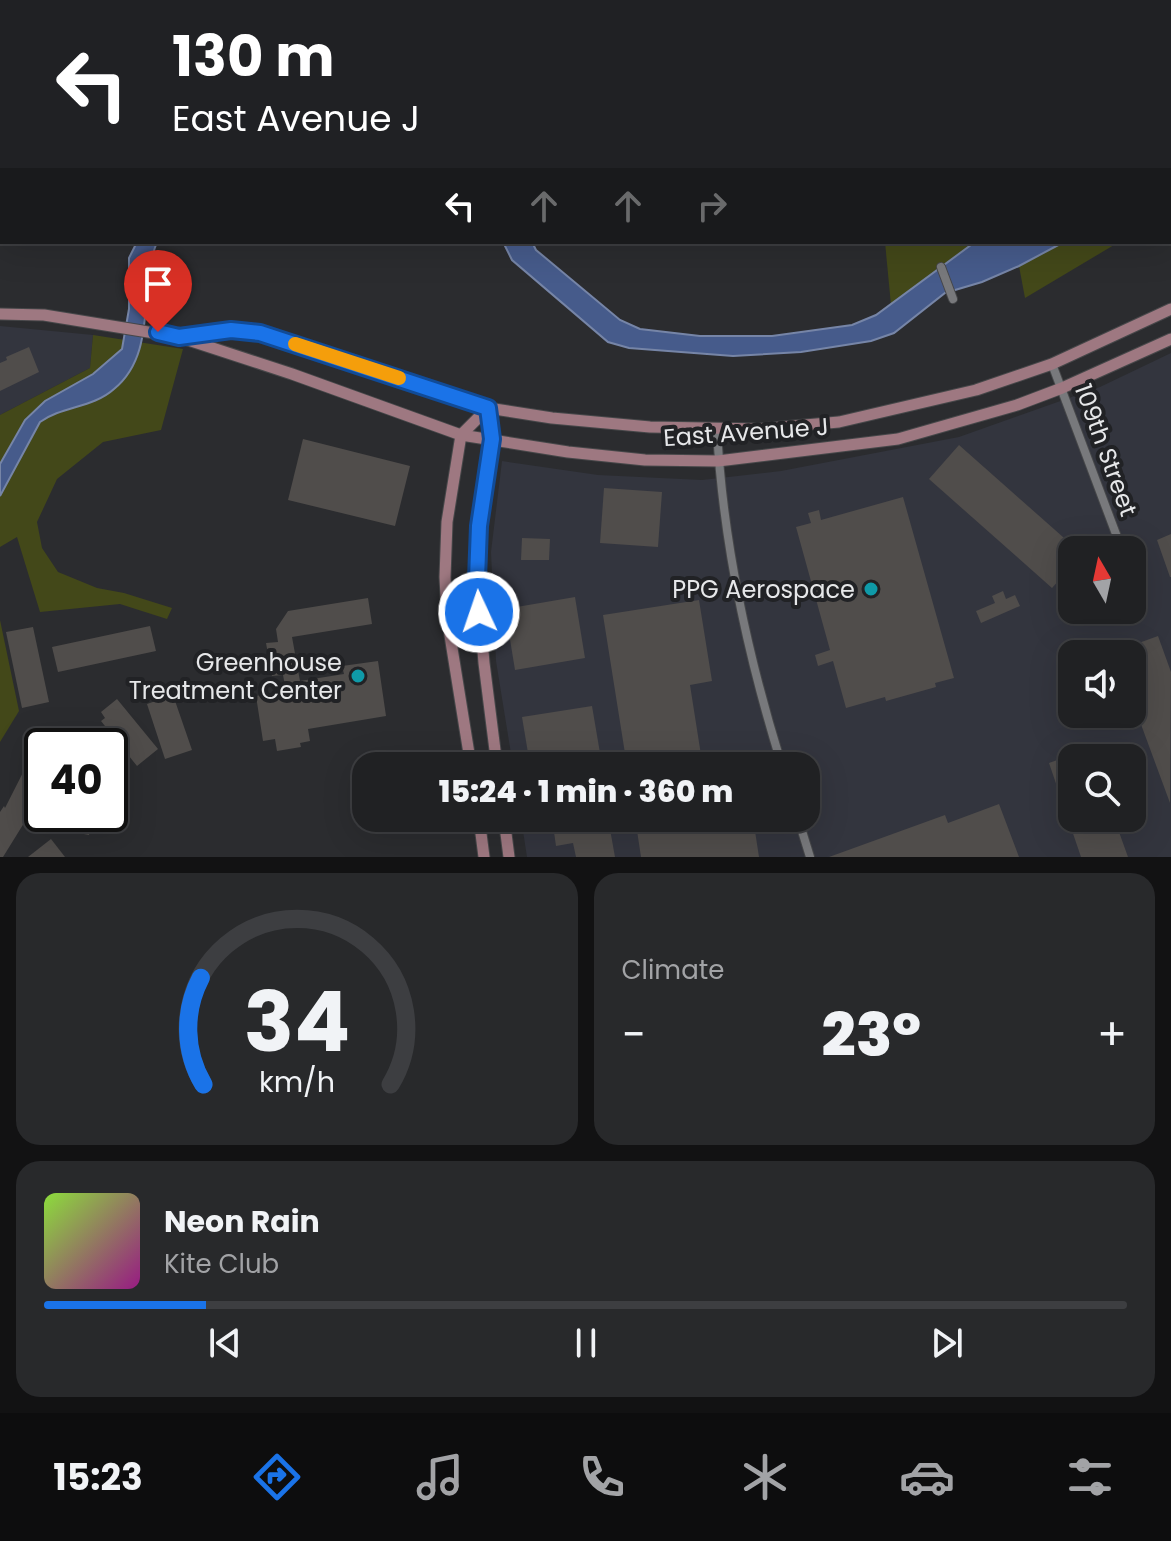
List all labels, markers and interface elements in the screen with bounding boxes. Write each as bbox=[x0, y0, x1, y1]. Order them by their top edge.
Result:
text: 130 m bbox=[172, 17, 335, 96]
icon: left bbox=[40, 32, 144, 136]
text: East Avenue J bbox=[172, 93, 420, 144]
icon: left bbox=[438, 184, 482, 228]
icon: ahead bbox=[522, 184, 566, 228]
icon: ahead bbox=[606, 184, 650, 228]
icon: right bbox=[690, 184, 734, 228]
pin bbox=[124, 250, 192, 332]
icon: arrive bbox=[136, 262, 180, 306]
street label: 109th Street bbox=[1067, 379, 1145, 521]
street label: East Avenue J bbox=[662, 410, 830, 454]
north arrow bbox=[1058, 536, 1146, 624]
map controls bbox=[1058, 536, 1146, 832]
position arrow bbox=[437, 570, 521, 654]
place label: PPG Aerospace bbox=[672, 573, 855, 606]
marker: PPG Aerospace bbox=[862, 580, 880, 598]
button: sound bbox=[1058, 640, 1146, 728]
place label: Greenhouse Treatment Center bbox=[129, 646, 342, 707]
marker: Greenhouse Treatment Center bbox=[349, 667, 367, 685]
speed limit sign: 40 bbox=[24, 728, 128, 832]
button: search bbox=[1058, 744, 1146, 832]
text: 15:24 · 1 min · 360 m bbox=[439, 770, 733, 813]
text: Climate bbox=[622, 952, 724, 988]
text: 34 bbox=[243, 964, 350, 1080]
text: 23° bbox=[822, 993, 921, 1077]
text: − bbox=[622, 1004, 646, 1065]
text: + bbox=[1097, 1004, 1127, 1065]
text: km/h bbox=[259, 1062, 335, 1102]
text: Neon Rain bbox=[164, 1200, 320, 1243]
text: Kite Club bbox=[164, 1246, 279, 1282]
icon: previous bbox=[203, 1321, 247, 1365]
icon: pause bbox=[564, 1321, 608, 1365]
icon: next bbox=[925, 1321, 969, 1365]
icon: directions bbox=[249, 1449, 305, 1505]
icon: music bbox=[412, 1449, 468, 1505]
icon: phone bbox=[574, 1449, 630, 1505]
icon: climate bbox=[737, 1449, 793, 1505]
icon: car bbox=[899, 1449, 955, 1505]
icon: filters bbox=[1062, 1449, 1118, 1505]
text: 15:23 bbox=[53, 1452, 143, 1503]

